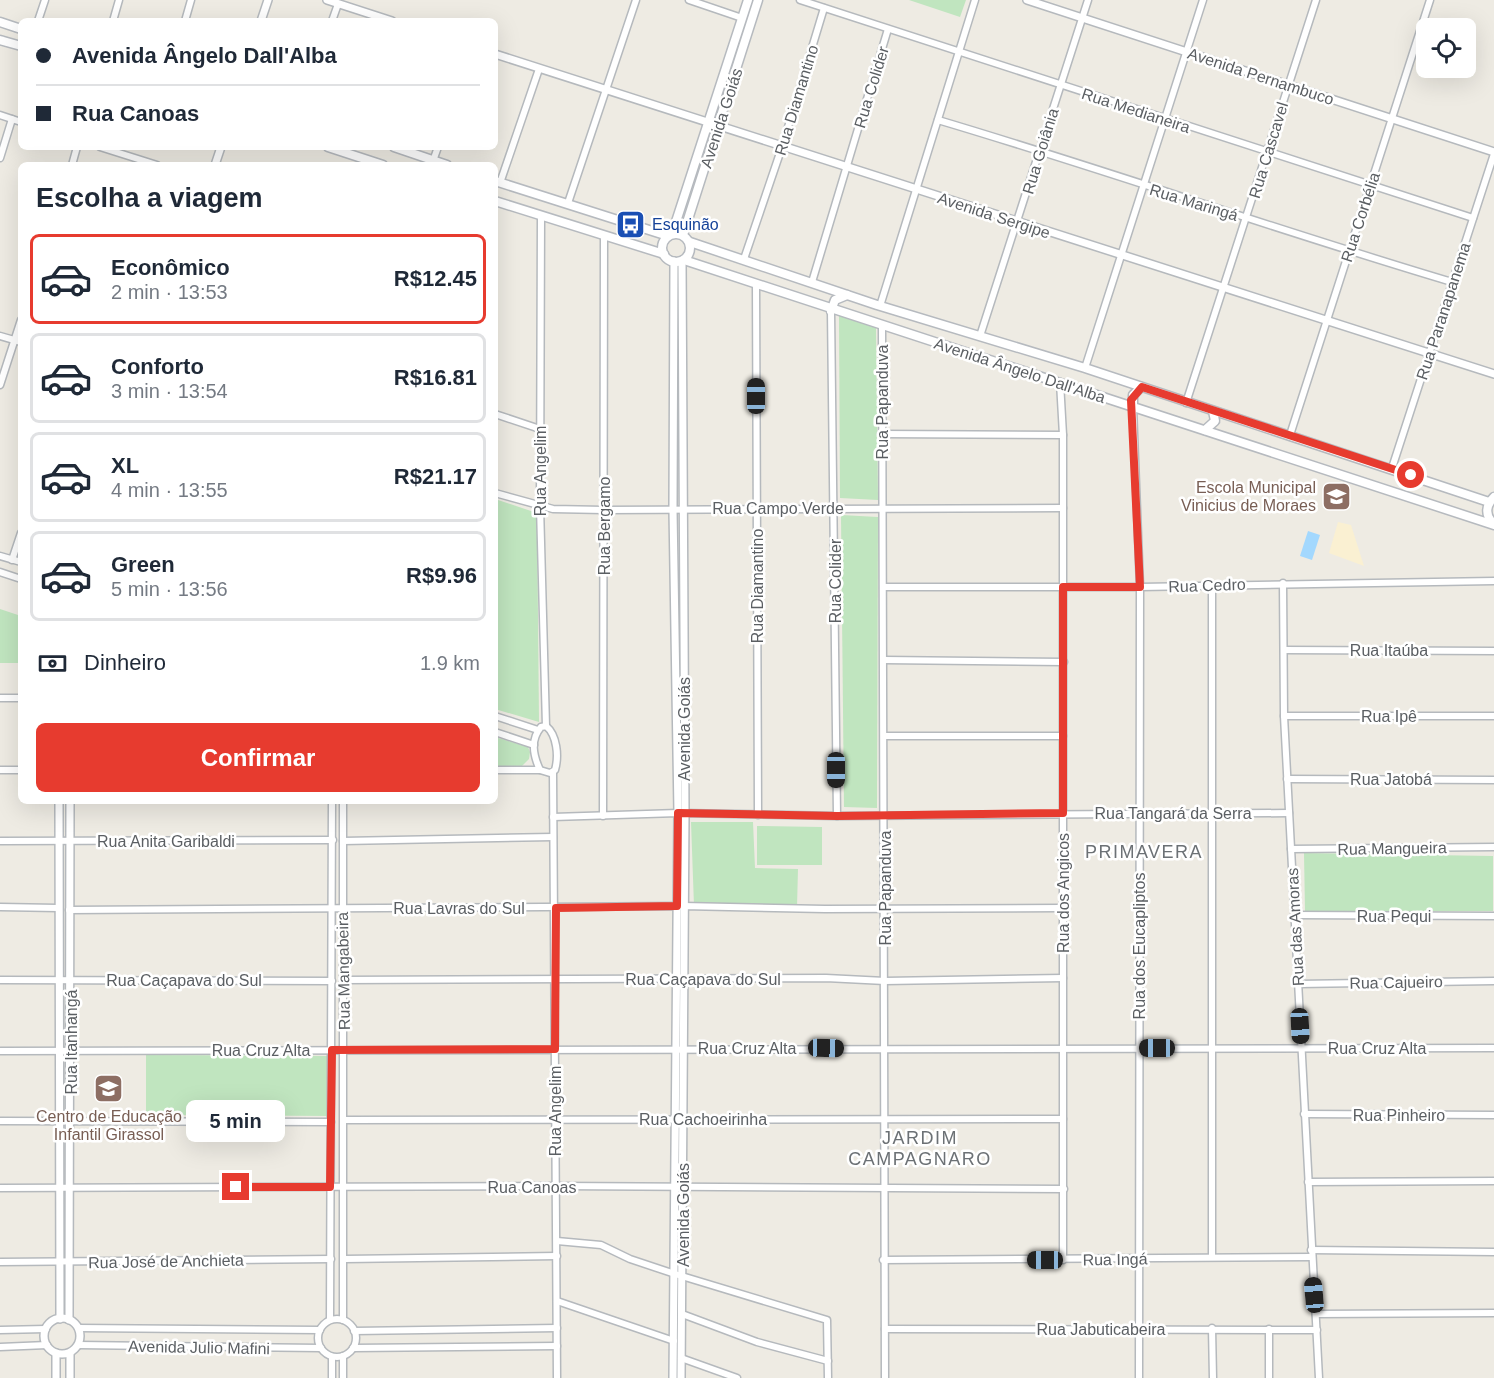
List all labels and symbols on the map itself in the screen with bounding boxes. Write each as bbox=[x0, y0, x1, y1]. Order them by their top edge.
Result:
street label: Rua Diamantino bbox=[772, 43, 821, 157]
street label: Rua Colider bbox=[851, 44, 892, 130]
street label: Avenida Pernambuco bbox=[1186, 45, 1336, 108]
street label: Avenida Goiás bbox=[697, 66, 746, 170]
street label: Rua Medianeira bbox=[1080, 85, 1192, 136]
street label: Rua Cascavel bbox=[1246, 100, 1291, 200]
street label: Rua Goiânia bbox=[1019, 106, 1062, 196]
street label: Rua Corbélia bbox=[1338, 170, 1383, 264]
street label: Rua Maringá bbox=[1148, 181, 1240, 224]
street label: Avenida Sergipe bbox=[936, 189, 1052, 242]
bus stop icon: Esquinão bbox=[615, 208, 647, 240]
place label: Esquinão bbox=[652, 216, 719, 233]
street label: Rua Paranapanema bbox=[1413, 240, 1474, 382]
street label: Avenida Ângelo Dall'Alba bbox=[932, 334, 1108, 406]
street label: Rua Papanduva bbox=[874, 345, 891, 459]
car bbox=[747, 378, 765, 414]
street label: Rua Angelim bbox=[532, 426, 549, 516]
route start bbox=[1397, 461, 1424, 488]
street label: Rua Bergamo bbox=[596, 477, 613, 575]
place label: Escola Municipal Vinicius de Moraes bbox=[1181, 479, 1316, 514]
school or university icon: Escola Municipal Vinicius de Moraes bbox=[1321, 480, 1353, 512]
street label: Rua Campo Verde bbox=[712, 500, 844, 517]
street label: Rua Diamantino bbox=[749, 529, 766, 643]
street label: Rua Colider bbox=[827, 538, 844, 623]
street label: Rua Cedro bbox=[1168, 576, 1246, 595]
street label: Rua Itaúba bbox=[1350, 642, 1428, 659]
street label: Avenida Goiás bbox=[676, 677, 693, 781]
street label: Rua Ipê bbox=[1361, 708, 1417, 725]
car bbox=[827, 752, 845, 788]
street label: Rua Jatobá bbox=[1350, 771, 1432, 788]
street label: Rua Tangará da Serra bbox=[1094, 805, 1252, 822]
street label: Rua Papanduva bbox=[877, 831, 894, 945]
street label: Rua Anita Garibaldi bbox=[97, 833, 235, 850]
street label: Rua dos Angicos bbox=[1055, 833, 1072, 953]
street label: Rua Mangueira bbox=[1337, 839, 1447, 858]
district label: PRIMAVERA bbox=[1085, 842, 1203, 862]
street label: Rua das Amoras bbox=[1284, 867, 1307, 986]
street label: Rua dos Eucapliptos bbox=[1131, 873, 1148, 1019]
street label: Rua Lavras do Sul bbox=[393, 900, 525, 917]
street label: Rua Pequi bbox=[1357, 908, 1431, 925]
street label: Rua Mangabeira bbox=[334, 912, 353, 1030]
street label: Rua Caçapava do Sul bbox=[625, 971, 781, 988]
street label: Rua Caçapava do Sul bbox=[106, 972, 262, 989]
street label: Rua Cajueiro bbox=[1349, 973, 1443, 992]
street label: Rua Itanhangá bbox=[63, 989, 80, 1094]
car bbox=[1290, 1008, 1310, 1044]
car bbox=[808, 1039, 844, 1057]
car bbox=[1139, 1039, 1175, 1057]
street label: Rua Cruz Alta bbox=[698, 1040, 796, 1057]
street label: Rua Cruz Alta bbox=[1328, 1040, 1426, 1057]
street label: Rua Cruz Alta bbox=[212, 1042, 310, 1059]
street label: Rua Angelim bbox=[547, 1066, 564, 1156]
school or university icon: Centro de Educação Infantil Girassol bbox=[93, 1072, 125, 1104]
callout: 5 min bbox=[186, 1100, 286, 1142]
street label: Rua Pinheiro bbox=[1353, 1107, 1445, 1124]
place label: Centro de Educação Infantil Girassol bbox=[36, 1108, 182, 1143]
street label: Rua Cachoeirinha bbox=[639, 1111, 767, 1128]
district label: JARDIM CAMPAGNARO bbox=[848, 1128, 992, 1169]
street label: Avenida Goiás bbox=[675, 1163, 692, 1267]
route end bbox=[222, 1173, 249, 1200]
street label: Rua Canoas bbox=[488, 1179, 576, 1196]
street label: Rua Ingá bbox=[1082, 1250, 1148, 1269]
car bbox=[1027, 1251, 1063, 1269]
street label: Rua José de Anchieta bbox=[88, 1252, 244, 1271]
car bbox=[1303, 1276, 1325, 1314]
street label: Rua Jabuticabeira bbox=[1037, 1321, 1166, 1338]
street label: Avenida Julio Mafini bbox=[128, 1338, 270, 1357]

